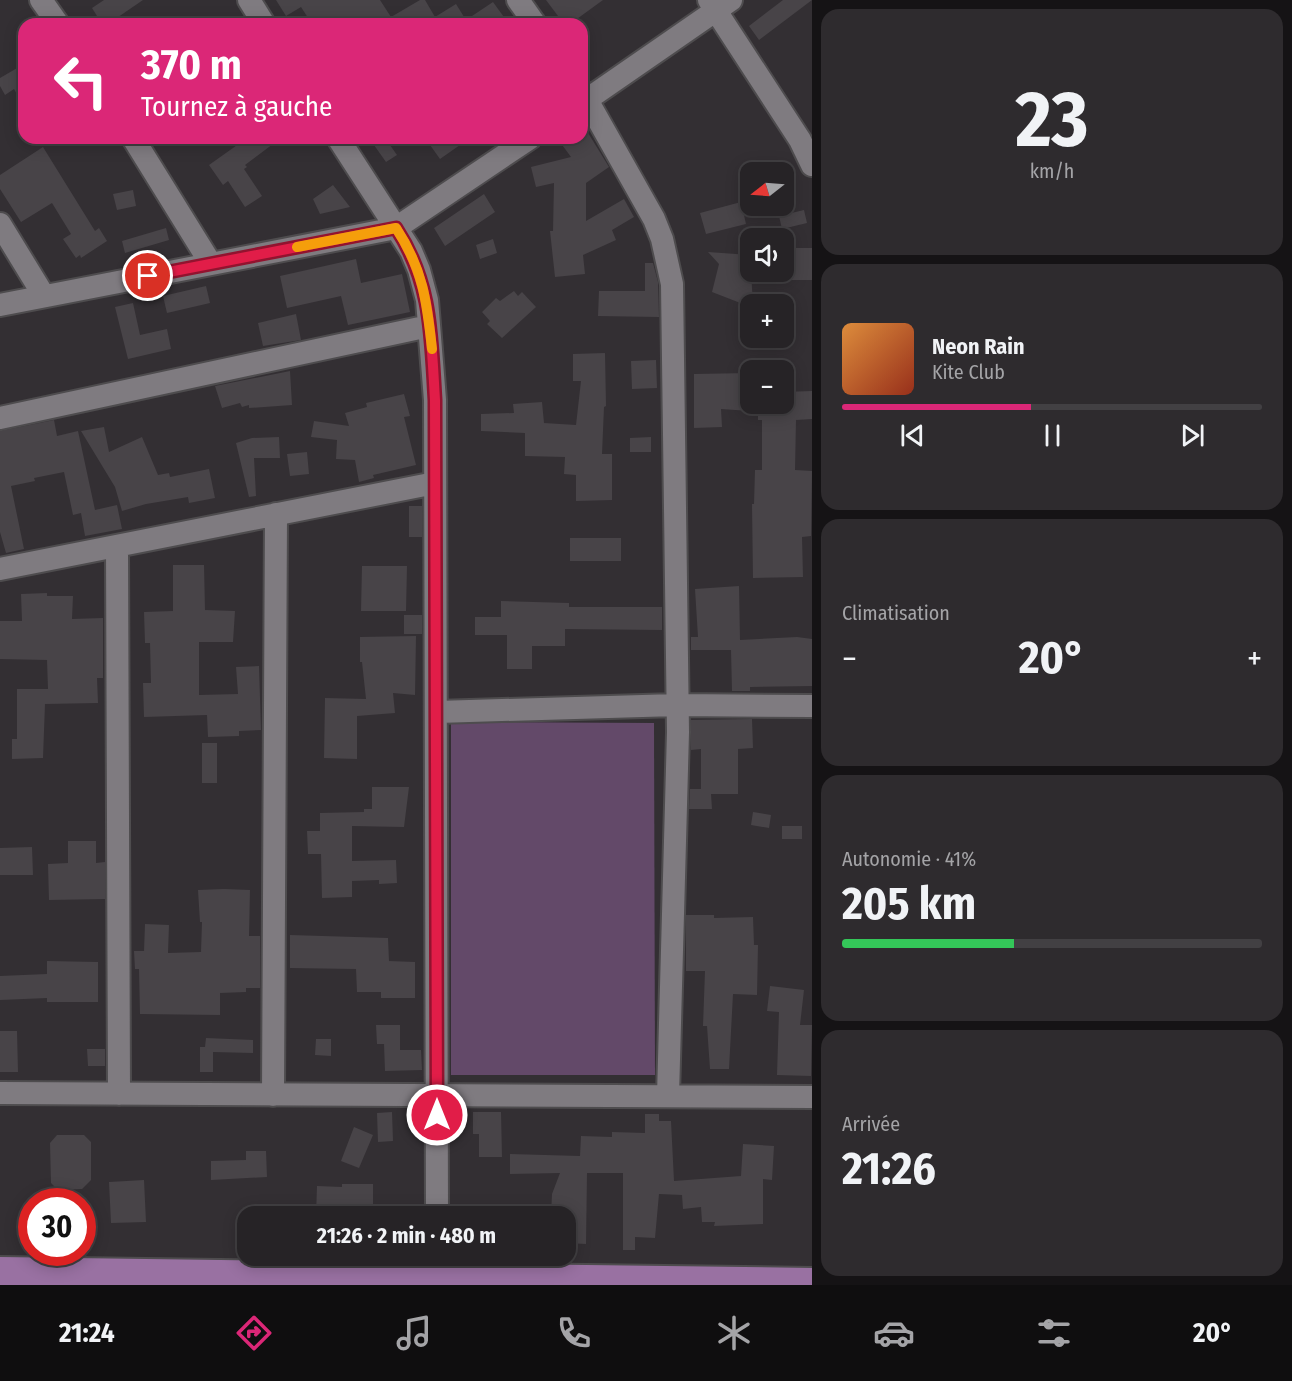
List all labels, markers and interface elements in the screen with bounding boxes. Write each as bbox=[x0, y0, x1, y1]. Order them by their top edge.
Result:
text: 370 m bbox=[141, 40, 242, 90]
icon: left bbox=[42, 42, 120, 120]
text: 23 bbox=[1015, 73, 1089, 167]
text: Tournez à gauche bbox=[141, 91, 332, 123]
text: km/h bbox=[1030, 159, 1074, 183]
north arrow bbox=[740, 162, 794, 216]
map controls bbox=[740, 162, 794, 414]
button: sound bbox=[740, 228, 794, 282]
pin bbox=[122, 250, 173, 301]
icon: arrive bbox=[131, 259, 164, 292]
button: + bbox=[740, 294, 794, 348]
text: Neon Rain bbox=[932, 333, 1025, 360]
button: − bbox=[740, 360, 794, 414]
text: Kite Club bbox=[932, 360, 1005, 384]
icon: previous bbox=[896, 419, 929, 452]
icon: pause bbox=[1036, 419, 1069, 452]
icon: next bbox=[1176, 419, 1209, 452]
text: Climatisation bbox=[842, 601, 950, 625]
text: 20° bbox=[1019, 631, 1085, 685]
text: − bbox=[842, 639, 857, 679]
text: + bbox=[1247, 639, 1262, 679]
text: Autonomie · 41% bbox=[842, 847, 976, 871]
text: 205 km bbox=[842, 877, 976, 931]
position arrow bbox=[405, 1083, 469, 1147]
text: Arrivée bbox=[842, 1112, 900, 1136]
text: 21:26 bbox=[842, 1142, 936, 1196]
speed limit sign: 30 bbox=[18, 1188, 96, 1266]
text: 21:26 · 2 min · 480 m bbox=[317, 1222, 496, 1249]
icon: directions bbox=[233, 1312, 275, 1354]
icon: music bbox=[393, 1312, 435, 1354]
icon: phone bbox=[553, 1312, 595, 1354]
icon: climate bbox=[713, 1312, 755, 1354]
icon: car bbox=[873, 1312, 915, 1354]
icon: filters bbox=[1033, 1312, 1075, 1354]
text: 21:24 bbox=[59, 1317, 115, 1349]
text: 20° bbox=[1193, 1317, 1233, 1349]

